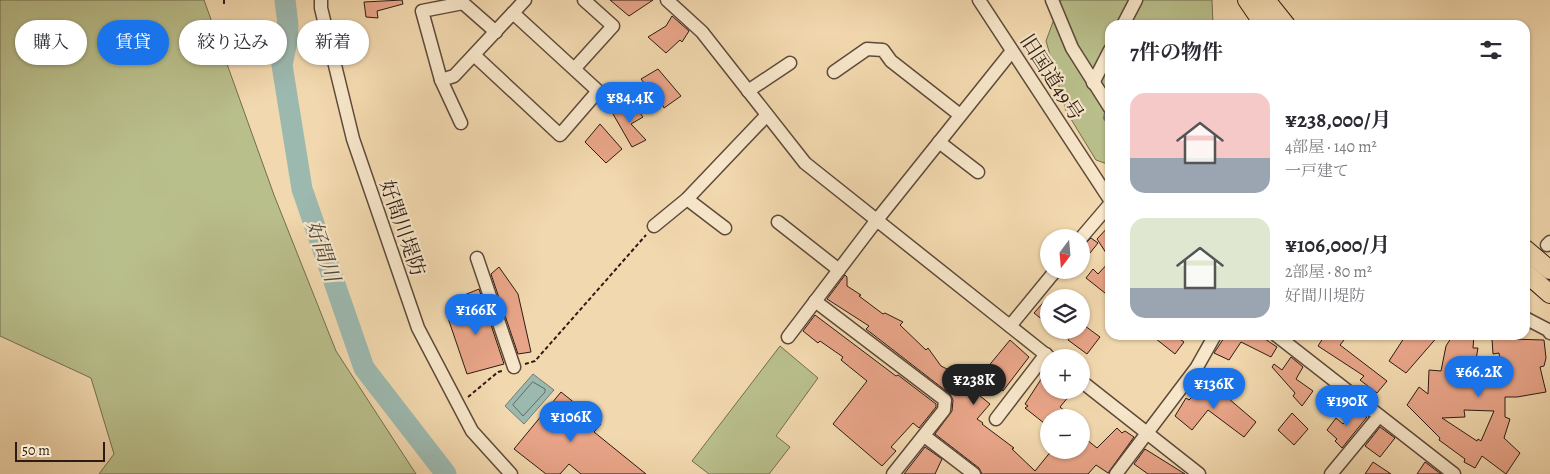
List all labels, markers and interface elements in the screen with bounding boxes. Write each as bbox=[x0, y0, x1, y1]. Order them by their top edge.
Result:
chip: 購入 bbox=[15, 20, 87, 65]
chip: 賃貸 bbox=[97, 20, 169, 65]
chip: 絞り込み bbox=[179, 20, 287, 65]
chip: 新着 bbox=[297, 20, 369, 65]
street label: 旧国道49号 bbox=[1014, 29, 1090, 126]
icon: filters bbox=[1477, 36, 1505, 64]
text: 7件の物件 bbox=[1130, 38, 1223, 66]
pin: ¥84.4K bbox=[589, 82, 671, 124]
text: ¥84.4K bbox=[607, 87, 653, 109]
text: ¥238,000/月 bbox=[1285, 106, 1392, 134]
icon: home bbox=[1170, 113, 1230, 173]
text: 4部屋 · 140 m² bbox=[1285, 136, 1377, 158]
text: 一戸建て bbox=[1285, 160, 1349, 182]
street label: 好間川堤防 bbox=[373, 176, 432, 280]
water label: 好間川 bbox=[300, 217, 347, 287]
north arrow bbox=[1040, 229, 1090, 279]
map controls bbox=[1040, 229, 1090, 459]
text: ¥106,000/月 bbox=[1285, 231, 1390, 259]
icon: home bbox=[1170, 238, 1230, 298]
text: 2部屋 · 80 m² bbox=[1285, 261, 1372, 283]
text: 好間川堤防 bbox=[1285, 285, 1365, 307]
button: layers bbox=[1040, 289, 1090, 339]
pin: ¥166K bbox=[441, 294, 511, 336]
text: ¥166K bbox=[456, 299, 496, 321]
button: + bbox=[1040, 349, 1090, 399]
pin: ¥66.2K bbox=[1438, 356, 1520, 398]
text: ¥66.2K bbox=[1456, 361, 1502, 383]
pin: ¥238K bbox=[939, 364, 1009, 406]
pin: ¥136K bbox=[1179, 368, 1249, 410]
text: ¥238K bbox=[953, 369, 995, 391]
text: ¥136K bbox=[1194, 373, 1234, 395]
pin: ¥190K bbox=[1312, 384, 1382, 427]
text: ¥190K bbox=[1327, 390, 1367, 412]
pin: ¥106K bbox=[536, 400, 606, 443]
text: ¥106K bbox=[551, 406, 591, 428]
button: − bbox=[1040, 409, 1090, 459]
scale bar bbox=[15, 439, 105, 462]
text: 50 m bbox=[22, 441, 50, 460]

